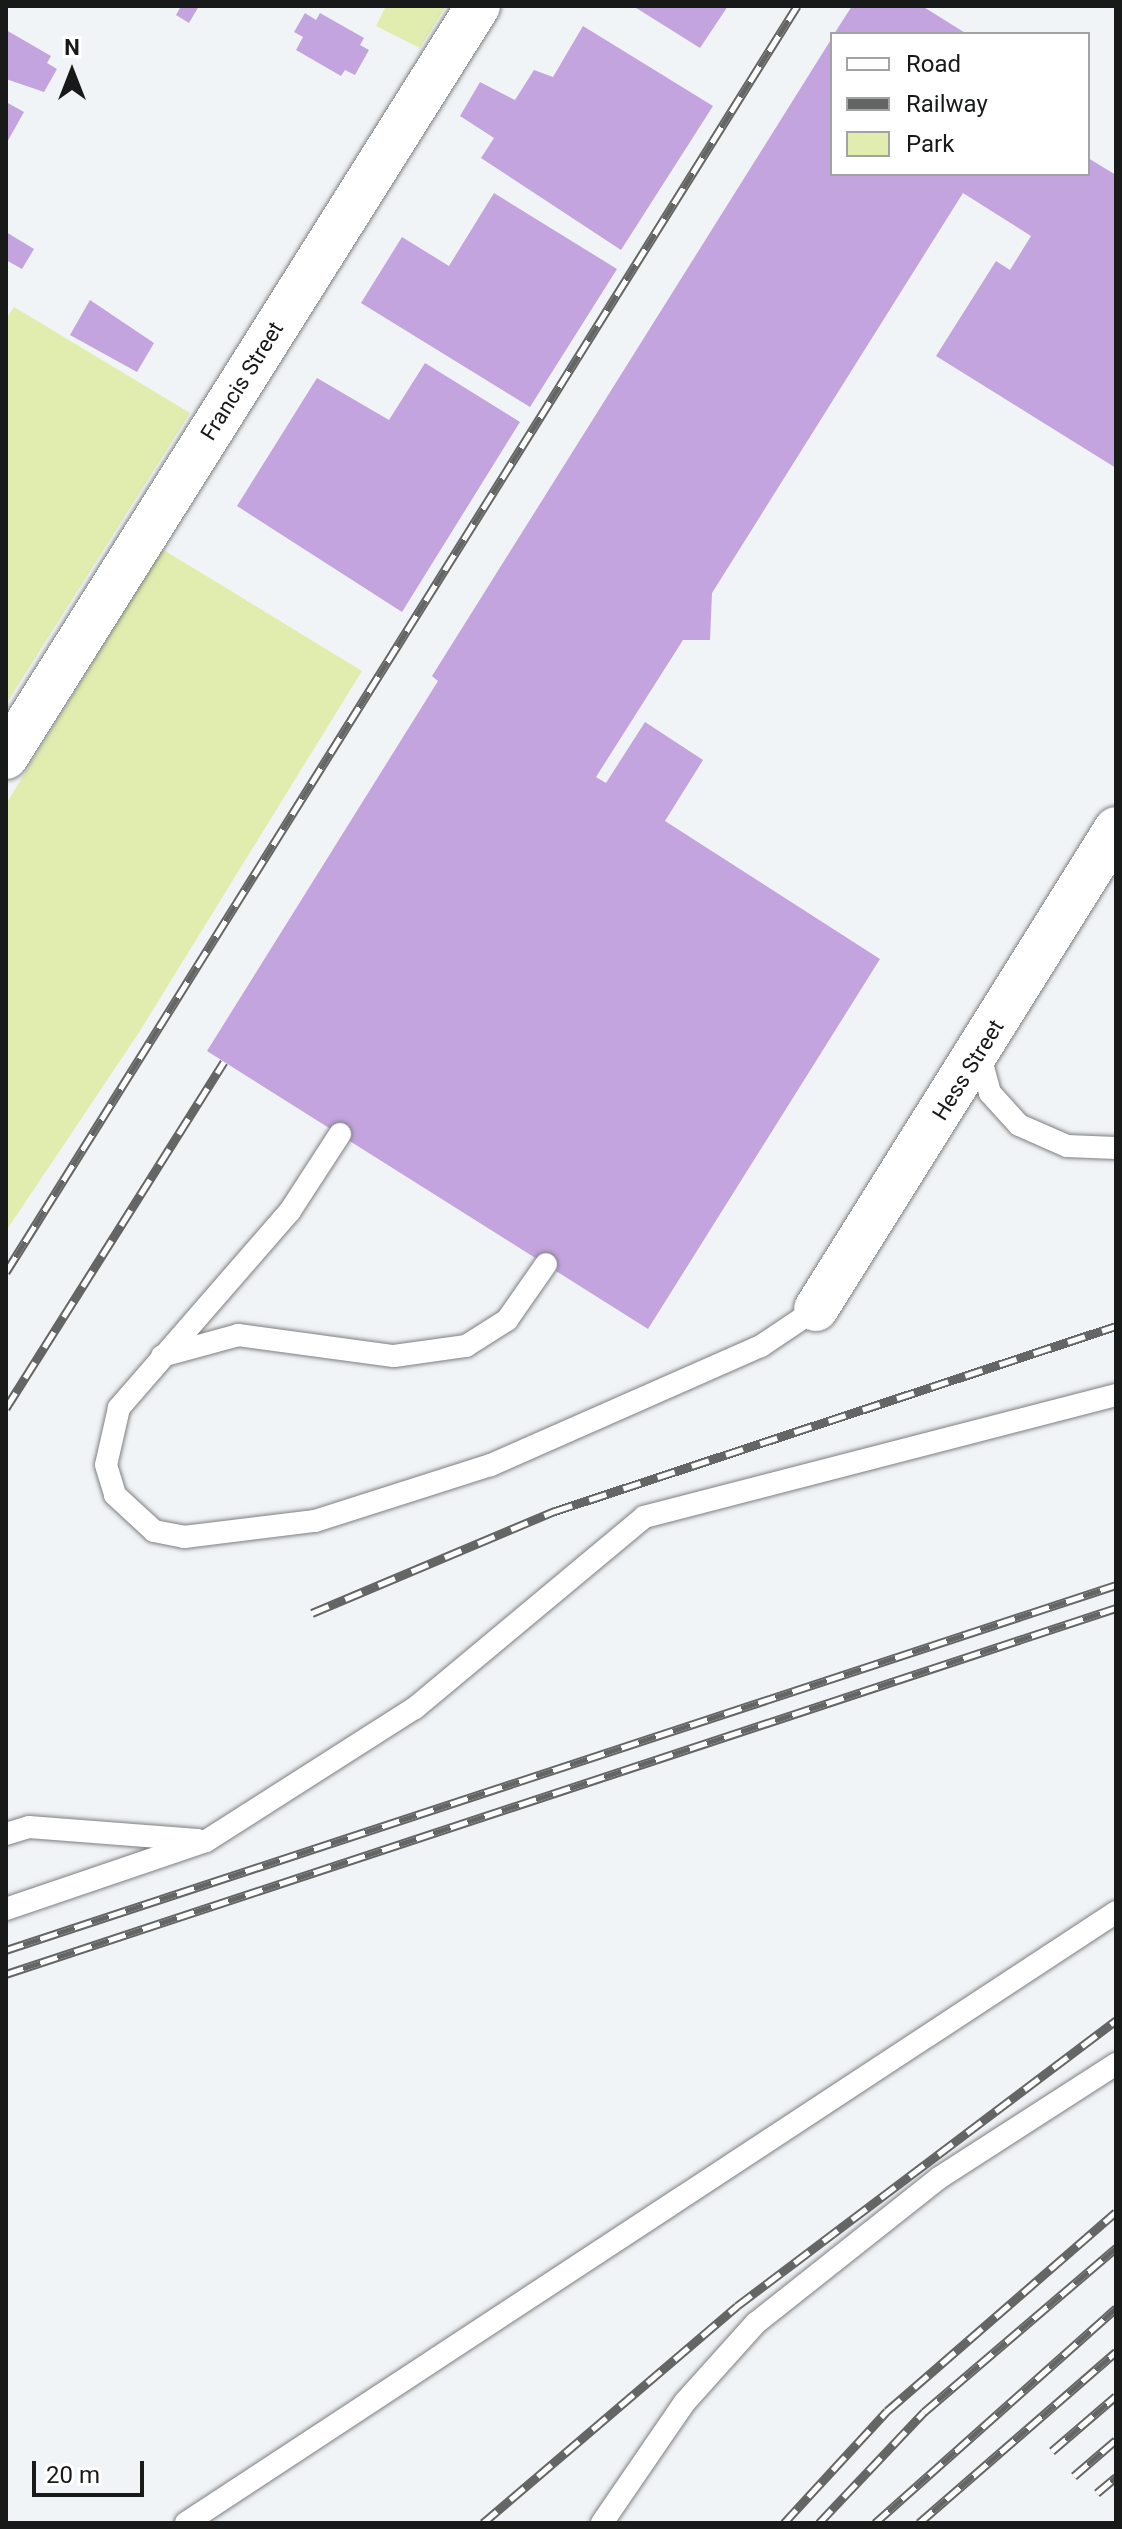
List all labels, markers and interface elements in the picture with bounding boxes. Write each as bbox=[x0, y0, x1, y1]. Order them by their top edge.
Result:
north arrow bbox=[32, 32, 112, 112]
legend bbox=[830, 32, 1090, 176]
text: N bbox=[64, 35, 80, 60]
text: Road bbox=[906, 50, 961, 78]
text: Railway bbox=[906, 90, 988, 118]
text: Park bbox=[906, 130, 954, 158]
street label: Francis Street bbox=[195, 317, 289, 445]
street label: Hess Street bbox=[927, 1015, 1009, 1125]
scale bar bbox=[36, 2445, 148, 2495]
text: 20 m bbox=[46, 2461, 100, 2489]

